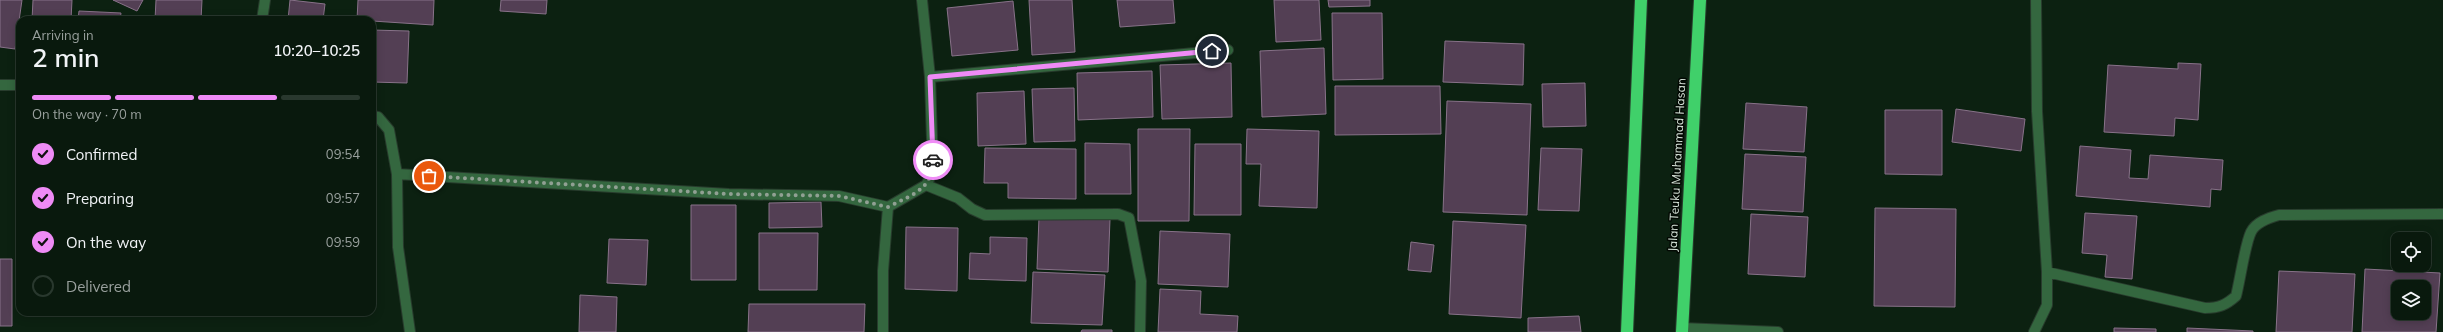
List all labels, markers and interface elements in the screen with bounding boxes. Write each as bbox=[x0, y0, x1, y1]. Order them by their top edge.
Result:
text: Arriving in bbox=[32, 27, 94, 43]
pin bbox=[1195, 34, 1229, 68]
icon: home bbox=[1201, 40, 1223, 62]
text: 2 min bbox=[32, 41, 100, 74]
text: 10:20–10:25 bbox=[273, 41, 360, 60]
street label: Jalan Teuku Muhammad Hasan bbox=[1664, 78, 1689, 252]
text: On the way · 70 m bbox=[32, 106, 142, 122]
courier bbox=[913, 140, 953, 180]
icon: check bbox=[32, 143, 54, 165]
text: Confirmed bbox=[66, 145, 137, 164]
text: 09:54 bbox=[326, 146, 360, 162]
icon: car bbox=[922, 149, 944, 171]
pin bbox=[412, 159, 446, 193]
icon: bag bbox=[418, 165, 440, 187]
icon: check bbox=[32, 187, 54, 209]
text: Preparing bbox=[66, 189, 134, 208]
text: 09:57 bbox=[326, 190, 360, 206]
icon: check bbox=[32, 231, 54, 253]
map controls bbox=[2391, 232, 2431, 320]
button: locate bbox=[2391, 232, 2431, 272]
text: On the way bbox=[66, 233, 146, 252]
text: 09:59 bbox=[326, 234, 360, 250]
text: Delivered bbox=[66, 277, 131, 296]
button: layers bbox=[2391, 280, 2431, 320]

